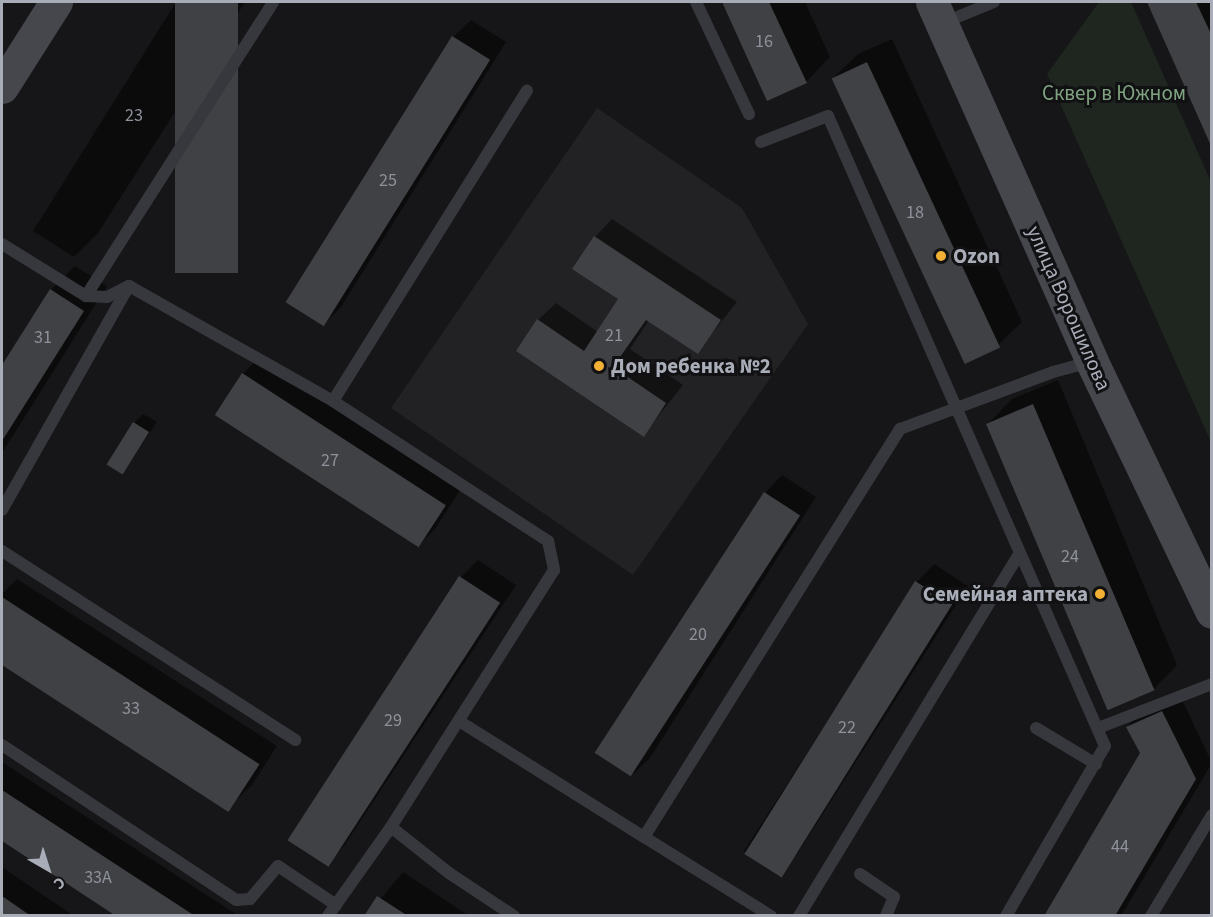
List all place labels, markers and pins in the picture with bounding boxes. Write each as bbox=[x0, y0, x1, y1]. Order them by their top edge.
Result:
place label: Ozon bbox=[953, 243, 1000, 269]
marker: Ozon bbox=[934, 249, 948, 263]
place label: Дом ребенка №2 bbox=[611, 353, 771, 379]
marker: Дом ребенка №2 bbox=[592, 359, 606, 373]
place label: Семейная аптека bbox=[923, 581, 1088, 607]
marker: Семейная аптека bbox=[1093, 587, 1107, 601]

